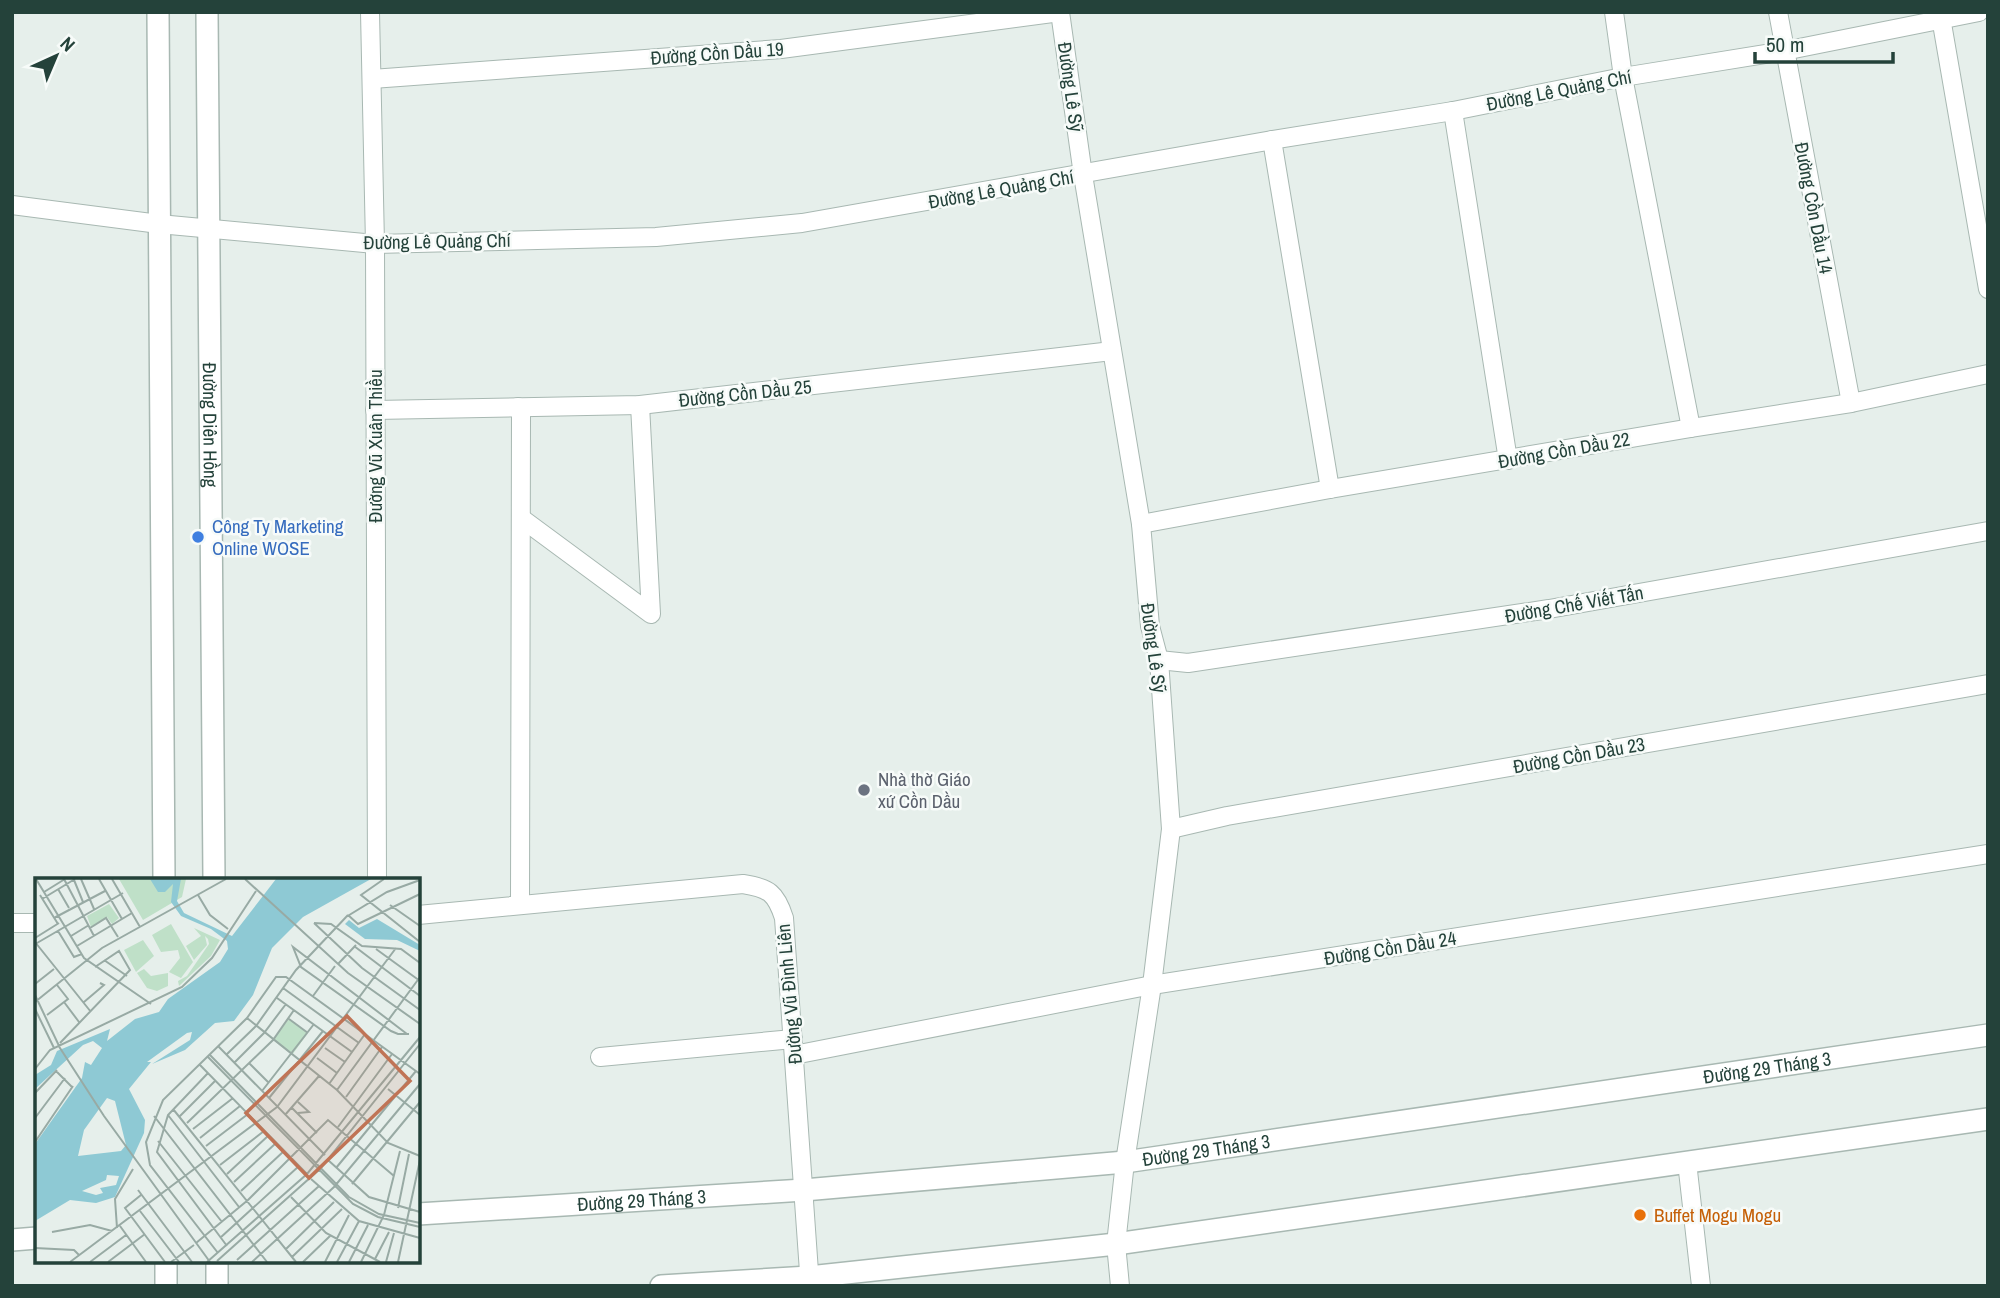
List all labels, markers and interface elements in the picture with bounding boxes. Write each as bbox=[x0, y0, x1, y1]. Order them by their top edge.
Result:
north arrow bbox=[21, 21, 91, 91]
scale bar bbox=[1755, 21, 1893, 65]
text: 50 m bbox=[1766, 30, 1804, 59]
text: N bbox=[55, 31, 81, 57]
street label: Đường Cồn Dầu 19 bbox=[650, 35, 784, 71]
street label: Đường Lê Sỹ bbox=[1052, 41, 1090, 134]
street label: Đường Lê Quảng Chí bbox=[1484, 63, 1634, 117]
street label: Đường Cồn Dầu 14 bbox=[1789, 140, 1840, 276]
street label: Đường Lê Quảng Chí bbox=[926, 163, 1076, 215]
street label: Đường Lê Quảng Chí bbox=[363, 227, 512, 255]
street label: Đường Diên Hồng bbox=[197, 362, 224, 488]
street label: Đường Vũ Xuân Thiều bbox=[362, 369, 388, 523]
street label: Đường Cồn Dầu 25 bbox=[677, 373, 813, 413]
street label: Đường Cồn Dầu 22 bbox=[1496, 426, 1632, 474]
place label: Công Ty Marketing Online WOSE bbox=[212, 513, 344, 561]
marker: Công Ty Marketing Online WOSE bbox=[190, 529, 206, 545]
street label: Đường Chế Viết Tấn bbox=[1503, 579, 1645, 629]
street label: Đường Lê Sỹ bbox=[1135, 602, 1173, 695]
street label: Đường Cồn Dầu 23 bbox=[1511, 731, 1647, 779]
place label: Nhà thờ Giáo xứ Cồn Dầu bbox=[878, 766, 971, 814]
marker: Nhà thờ Giáo xứ Cồn Dầu bbox=[856, 782, 872, 798]
inset map bbox=[35, 878, 420, 1263]
street label: Đường Vũ Đình Liên bbox=[770, 923, 808, 1065]
street label: Đường Cồn Dầu 24 bbox=[1322, 925, 1458, 971]
street label: Đường 29 Tháng 3 bbox=[1701, 1045, 1833, 1090]
street label: Đường 29 Tháng 3 bbox=[1140, 1128, 1272, 1172]
street label: Đường 29 Tháng 3 bbox=[576, 1183, 707, 1217]
place label: Buffet Mogu Mogu bbox=[1654, 1202, 1781, 1228]
marker: Buffet Mogu Mogu bbox=[1632, 1207, 1648, 1223]

